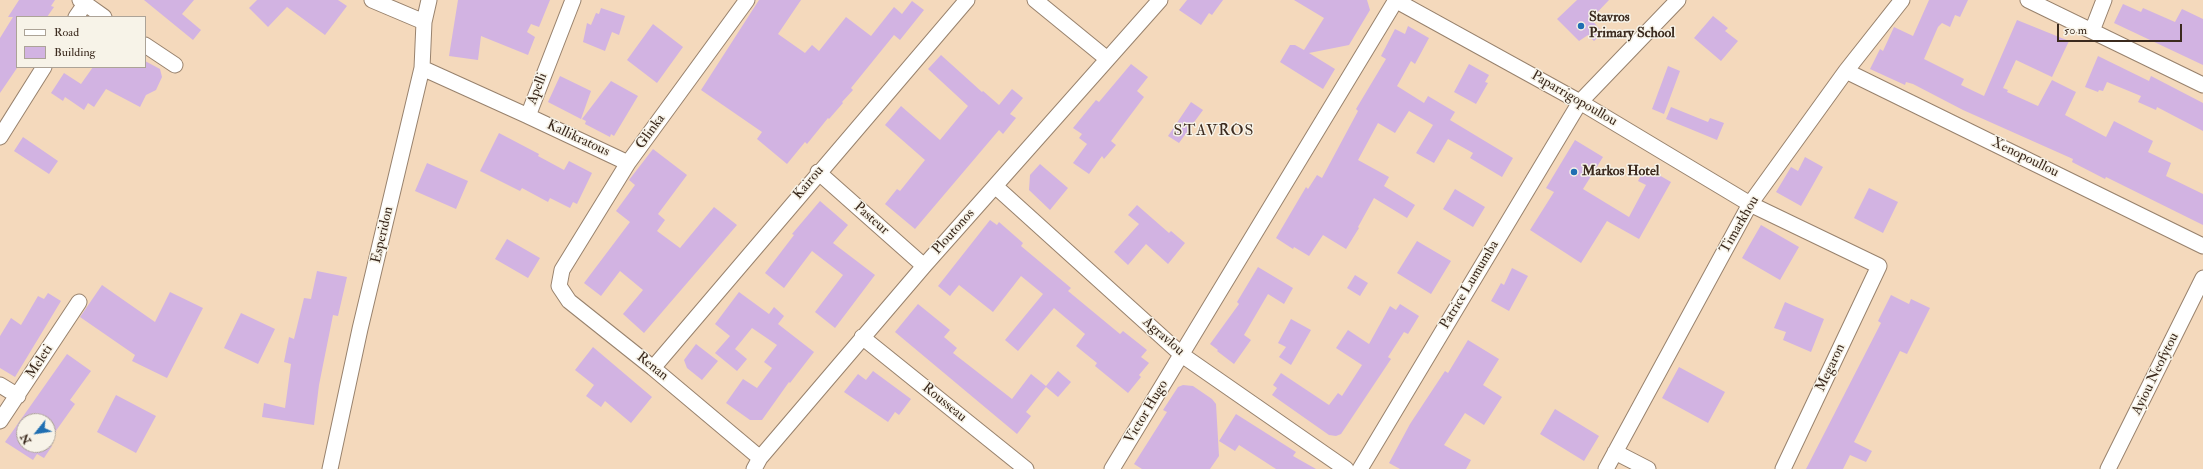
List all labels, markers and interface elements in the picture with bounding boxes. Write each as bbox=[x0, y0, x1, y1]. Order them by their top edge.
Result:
place label: Stavros Primary School bbox=[1589, 10, 1675, 42]
legend bbox=[16, 16, 146, 68]
scale bar bbox=[2059, 16, 2184, 42]
marker: Stavros Primary School bbox=[1576, 21, 1586, 31]
text: 50 m bbox=[2064, 23, 2087, 38]
text: Road bbox=[54, 25, 79, 40]
text: Building bbox=[54, 45, 95, 60]
street label: Paparrigopoullou bbox=[1528, 68, 1620, 130]
street label: Apelli bbox=[524, 71, 552, 107]
street label: Glinka bbox=[633, 111, 669, 153]
street label: Kallikratous bbox=[544, 117, 612, 161]
district label: STAVROS bbox=[1174, 122, 1254, 142]
street label: Xenopoullou bbox=[1989, 135, 2061, 181]
street label: Kairou bbox=[790, 163, 828, 203]
place label: Markos Hotel bbox=[1582, 164, 1659, 180]
marker: Markos Hotel bbox=[1569, 167, 1579, 177]
street label: Timarkhou bbox=[1717, 193, 1763, 257]
street label: Pasteur bbox=[850, 199, 892, 239]
street label: Esperidon bbox=[368, 205, 398, 265]
street label: Ploutonos bbox=[929, 206, 979, 258]
street label: Patrice Lumumba bbox=[1437, 238, 1503, 332]
street label: Agravlou bbox=[1139, 314, 1187, 360]
street label: Ayiou Neofytou bbox=[2129, 330, 2183, 418]
street label: Megaron bbox=[1813, 341, 1849, 395]
street label: Meleti bbox=[23, 342, 57, 382]
street label: Renan bbox=[633, 349, 671, 385]
street label: Victor Hugo bbox=[1122, 377, 1172, 447]
street label: Rousseau bbox=[918, 380, 970, 426]
north arrow bbox=[16, 413, 56, 453]
text: N bbox=[18, 431, 34, 446]

